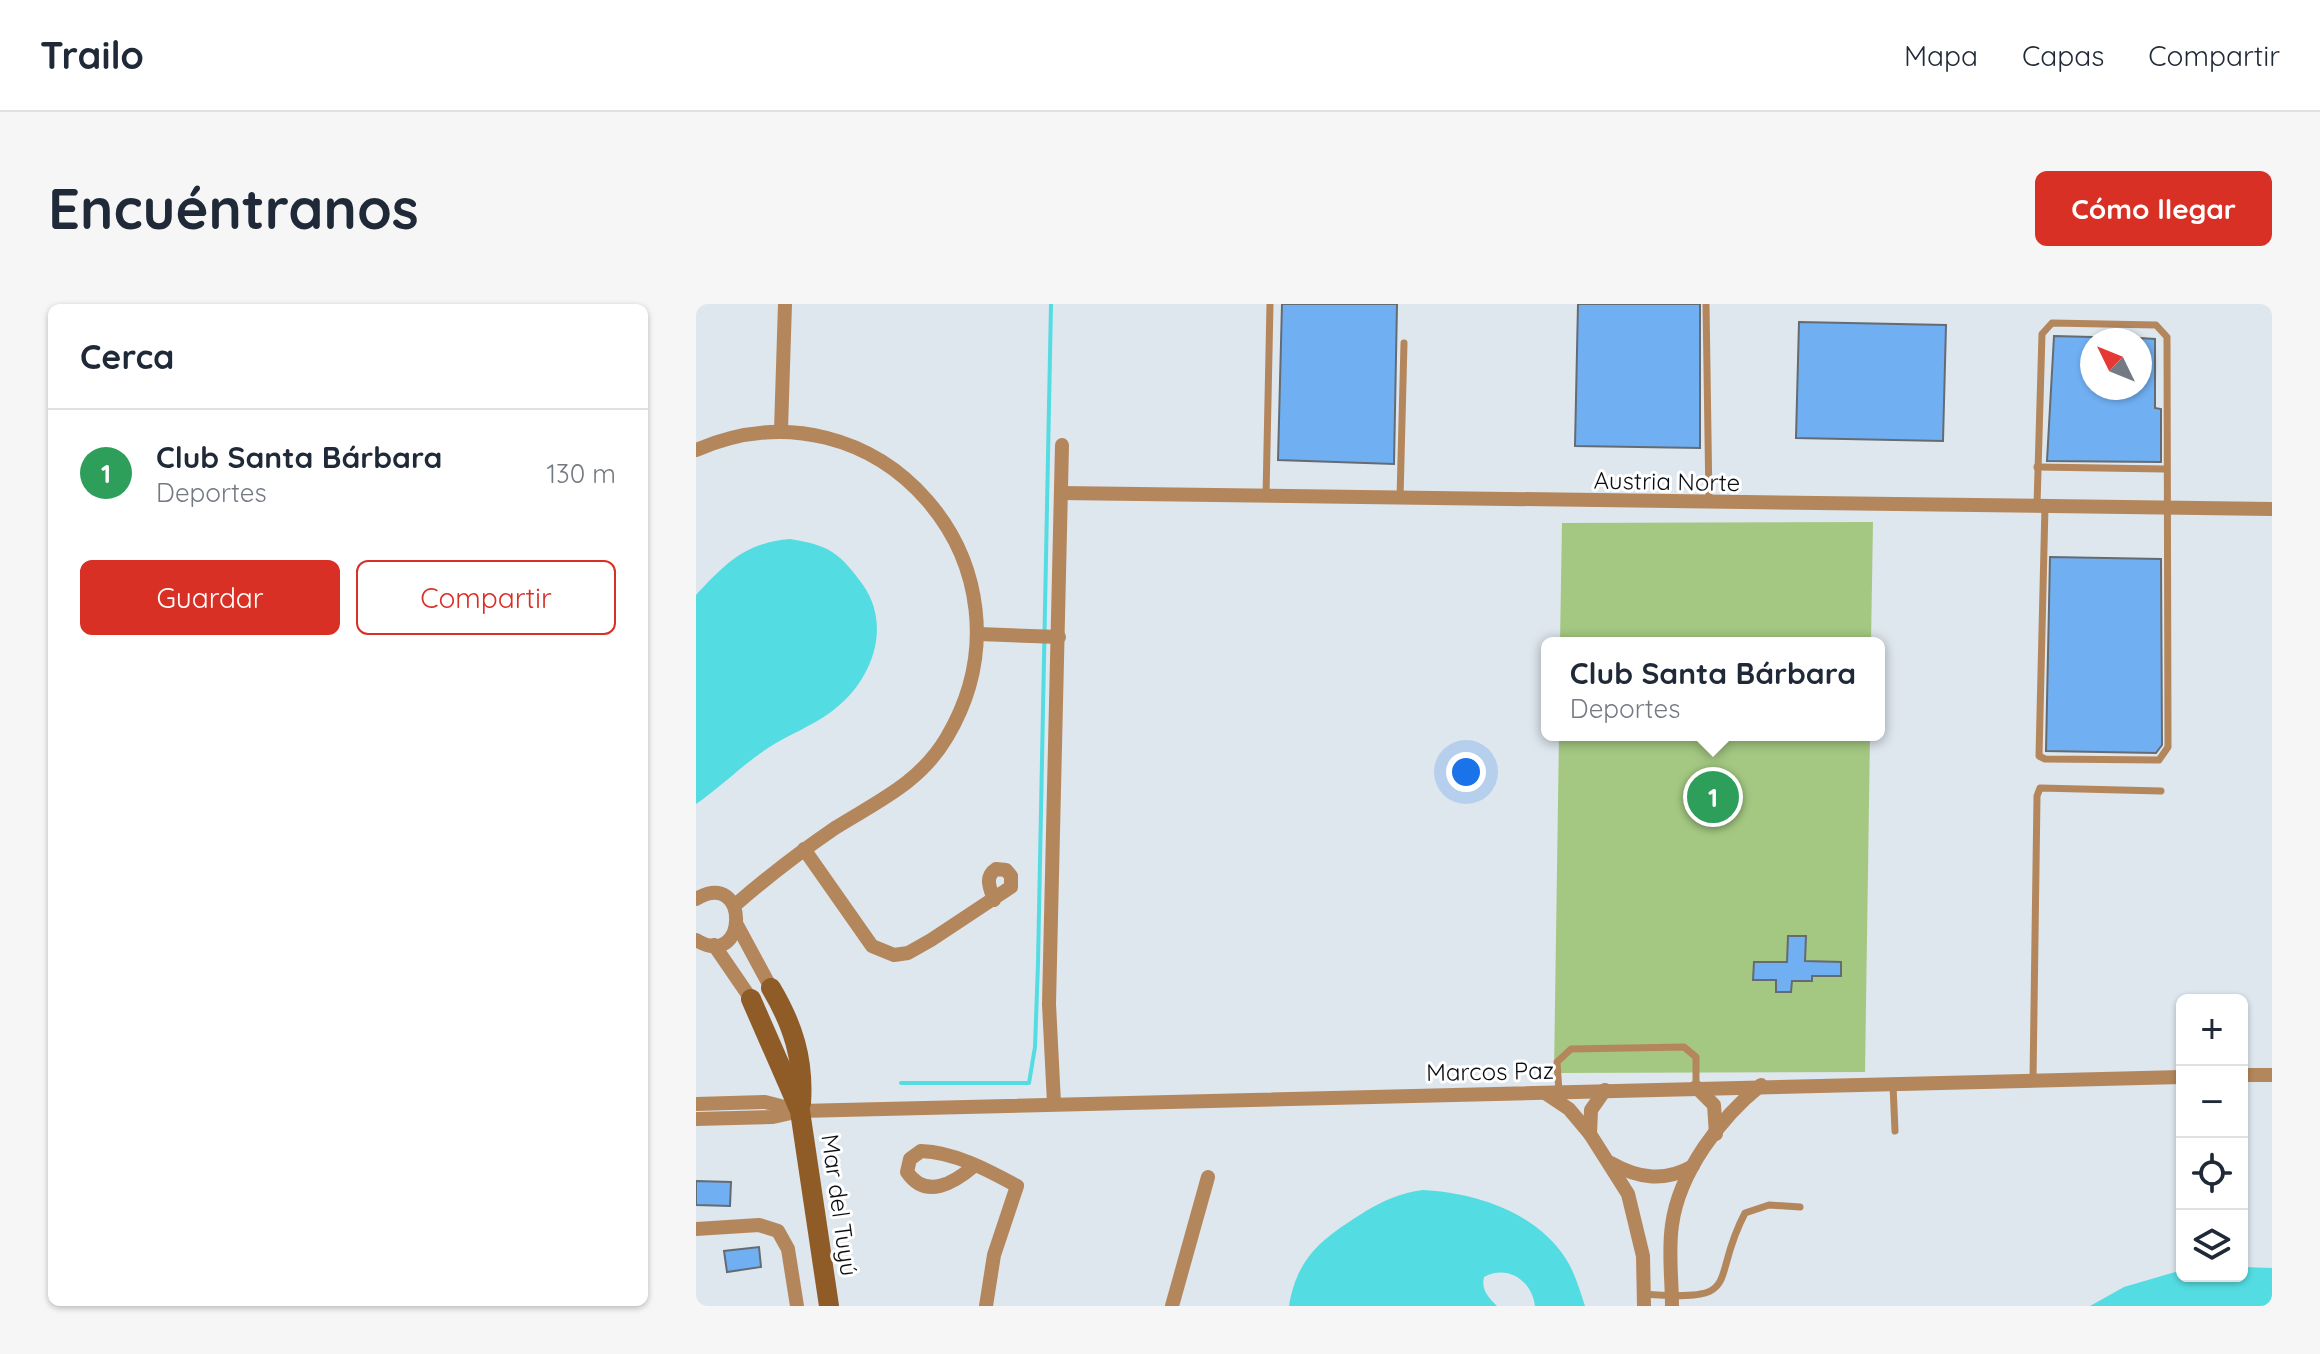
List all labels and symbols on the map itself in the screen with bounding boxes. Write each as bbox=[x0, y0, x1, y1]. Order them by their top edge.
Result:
north arrow bbox=[2080, 328, 2152, 400]
street label: Austria Norte bbox=[1593, 465, 1741, 497]
your location bbox=[1446, 752, 1486, 792]
pin: 1 bbox=[1687, 767, 1739, 827]
street label: Marcos Paz bbox=[1426, 1055, 1554, 1087]
street label: Mar del Tuyú bbox=[815, 1132, 865, 1278]

